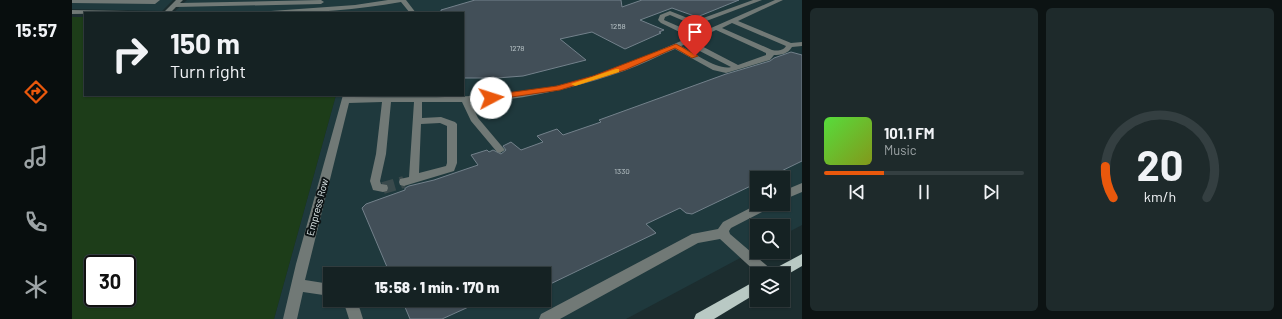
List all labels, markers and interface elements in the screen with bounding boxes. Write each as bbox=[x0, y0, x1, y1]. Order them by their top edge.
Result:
pin bbox=[678, 15, 712, 56]
text: 15:57 bbox=[15, 19, 57, 41]
house number: 1258 bbox=[610, 21, 626, 31]
icon: arrive bbox=[684, 21, 706, 43]
text: 150 m bbox=[170, 26, 240, 60]
icon: right bbox=[104, 28, 156, 80]
house number: 1278 bbox=[509, 43, 525, 53]
text: Turn right bbox=[170, 60, 246, 82]
position arrow bbox=[470, 77, 512, 119]
icon: directions bbox=[22, 78, 50, 106]
text: 101.1 FM bbox=[884, 124, 935, 142]
text: 20 bbox=[1136, 138, 1184, 188]
text: Music bbox=[884, 142, 917, 158]
icon: music bbox=[22, 143, 50, 171]
house number: 1330 bbox=[614, 166, 630, 176]
map controls bbox=[750, 171, 790, 307]
button: sound bbox=[750, 171, 790, 211]
street label: Empress Row bbox=[304, 177, 330, 237]
icon: previous bbox=[846, 181, 868, 203]
icon: pause bbox=[913, 181, 935, 203]
icon: next bbox=[980, 181, 1002, 203]
text: km/h bbox=[1144, 187, 1176, 204]
icon: phone bbox=[22, 208, 50, 236]
button: search bbox=[750, 219, 790, 259]
speed limit sign: 30 bbox=[84, 255, 136, 307]
button: layers bbox=[750, 267, 790, 307]
icon: climate bbox=[22, 273, 50, 301]
text: 15:58 · 1 min · 170 m bbox=[375, 278, 499, 296]

